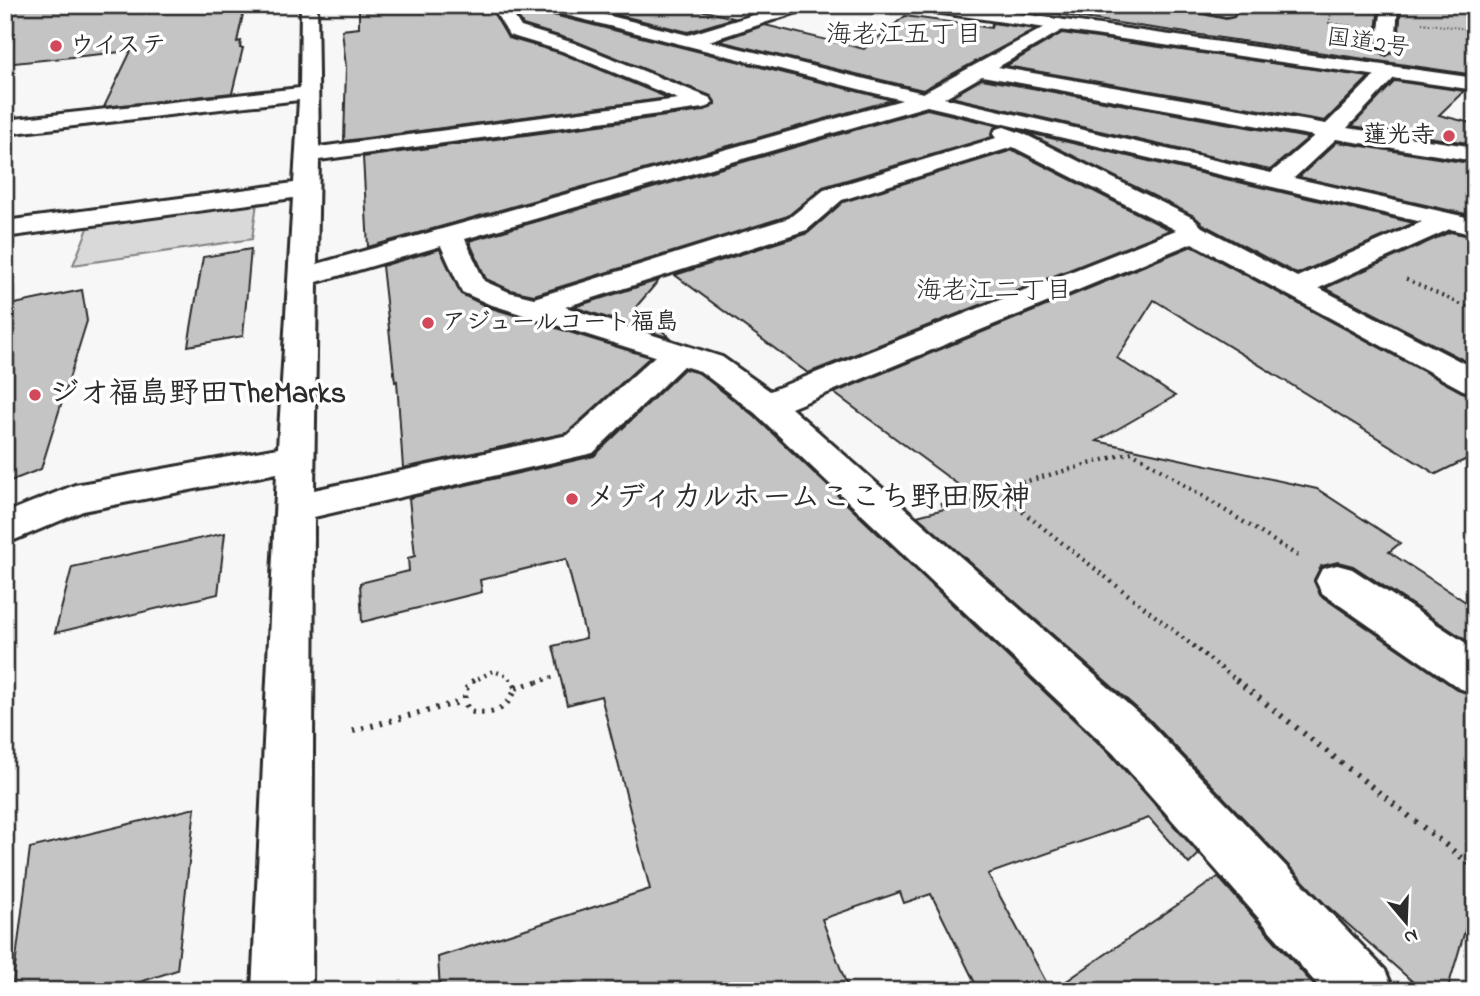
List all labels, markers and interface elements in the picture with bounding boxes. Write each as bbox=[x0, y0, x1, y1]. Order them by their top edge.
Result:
district label: 海老江五丁目 bbox=[826, 17, 982, 55]
street label: 国道2号 bbox=[1324, 21, 1412, 67]
place label: ウイステ bbox=[70, 29, 166, 64]
marker: ウイステ bbox=[48, 38, 64, 54]
place label: 蓮光寺 bbox=[1363, 119, 1435, 154]
marker: 蓮光寺 bbox=[1441, 128, 1457, 144]
district label: 海老江二丁目 bbox=[916, 273, 1072, 311]
place label: アジュールコート福島 bbox=[442, 306, 679, 341]
marker: アジュールコート福島 bbox=[420, 315, 436, 331]
place label: ジオ福島野田TheMarks bbox=[49, 373, 346, 417]
marker: ジオ福島野田TheMarks bbox=[27, 387, 43, 403]
place label: メディカルホームここち野田阪神 bbox=[586, 477, 1031, 521]
marker: メディカルホームここち野田阪神 bbox=[564, 491, 580, 507]
north arrow bbox=[1372, 888, 1442, 958]
text: N bbox=[1400, 921, 1421, 951]

